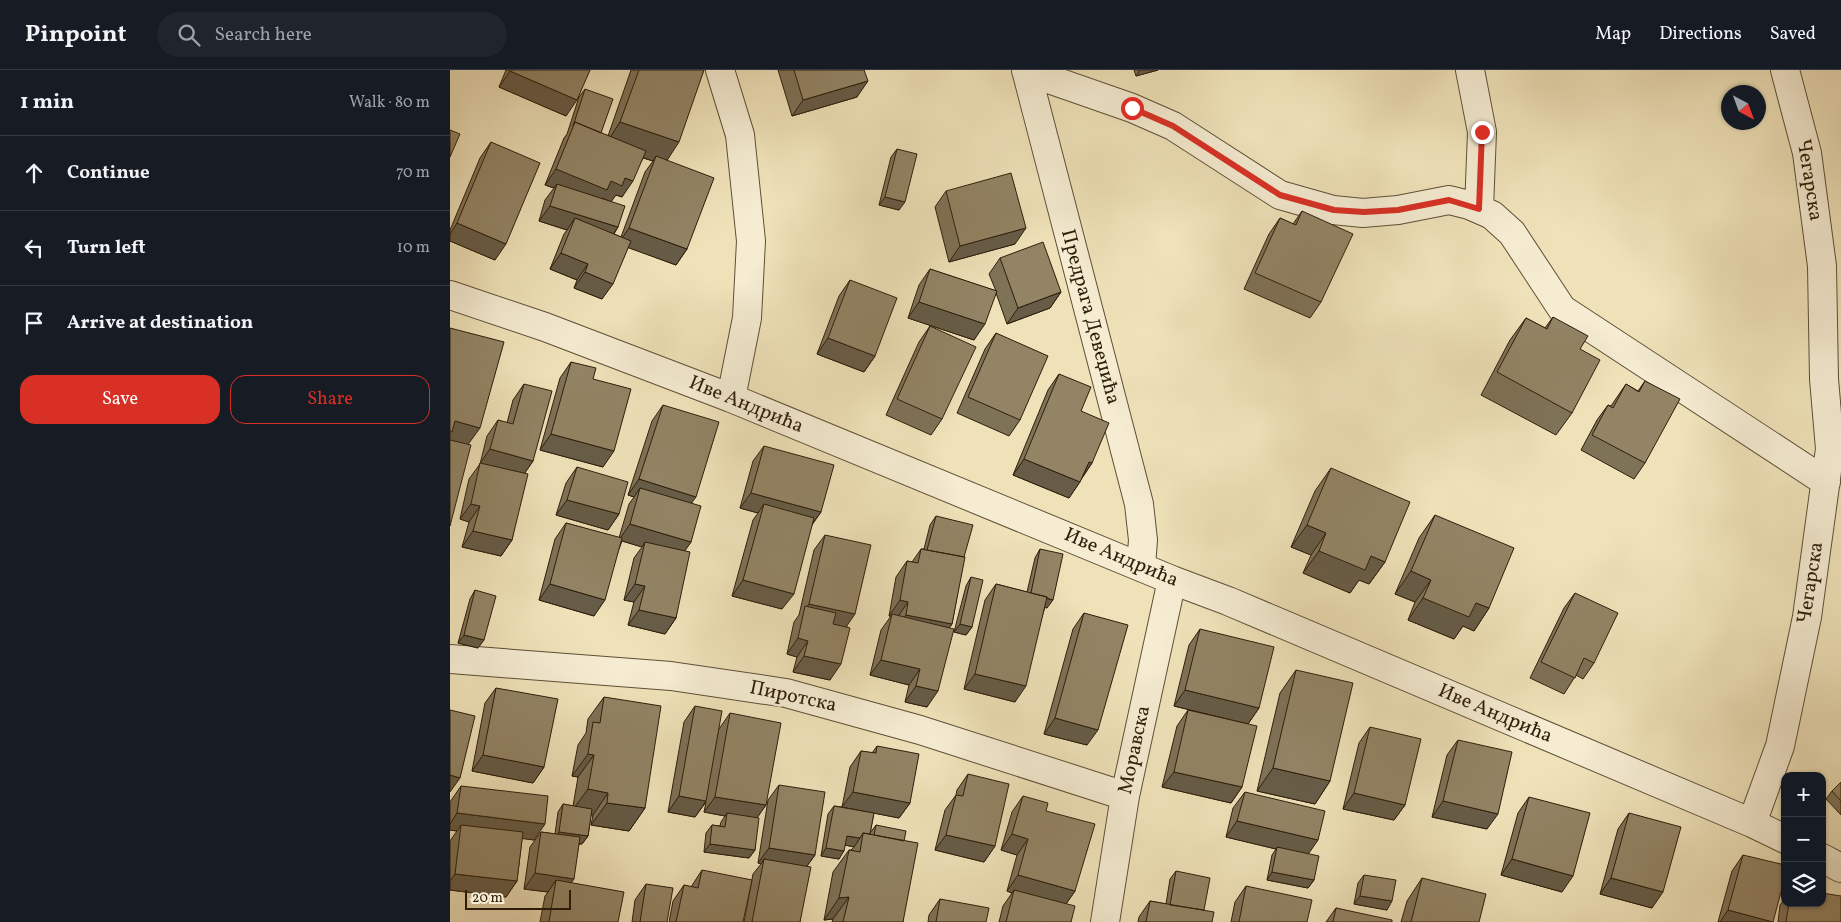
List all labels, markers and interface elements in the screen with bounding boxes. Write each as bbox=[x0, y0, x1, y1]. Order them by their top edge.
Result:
search box bbox=[157, 12, 507, 57]
text: Pinpoint bbox=[25, 18, 127, 52]
icon: search bbox=[175, 21, 203, 49]
text: Search here bbox=[215, 22, 312, 48]
text: Map bbox=[1595, 22, 1631, 47]
text: Directions bbox=[1659, 22, 1742, 47]
text: Saved bbox=[1770, 22, 1816, 47]
north arrow bbox=[1721, 85, 1766, 130]
text: 1 min bbox=[20, 88, 74, 117]
text: Walk · 80 m bbox=[349, 92, 430, 114]
route start bbox=[1121, 97, 1144, 120]
route end bbox=[1471, 121, 1494, 144]
street label: Чегарска bbox=[1789, 137, 1829, 223]
icon: ahead bbox=[20, 159, 48, 187]
text: Continue bbox=[67, 160, 150, 186]
text: 70 m bbox=[396, 162, 430, 184]
street label: Предрага Девеџића bbox=[1053, 226, 1127, 408]
icon: left bbox=[20, 234, 48, 262]
text: Turn left bbox=[67, 235, 146, 261]
text: 10 m bbox=[397, 237, 430, 259]
icon: arrive bbox=[20, 309, 48, 337]
text: Arrive at destination bbox=[67, 310, 253, 336]
street label: Иве Андрића bbox=[684, 369, 808, 441]
button: Save bbox=[20, 375, 220, 424]
button: Share bbox=[230, 375, 430, 424]
street label: Иве Андрића bbox=[1059, 521, 1183, 595]
street label: Чегарска bbox=[1791, 540, 1831, 626]
street label: Пиротска bbox=[747, 674, 839, 720]
street label: Иве Андрића bbox=[1433, 677, 1557, 751]
street label: Моравска bbox=[1112, 703, 1158, 797]
map controls bbox=[1781, 772, 1826, 907]
button: + bbox=[1781, 772, 1826, 817]
button: − bbox=[1781, 817, 1826, 862]
button: layers bbox=[1781, 862, 1826, 907]
scale bar bbox=[465, 887, 571, 910]
text: 20 m bbox=[472, 889, 503, 908]

